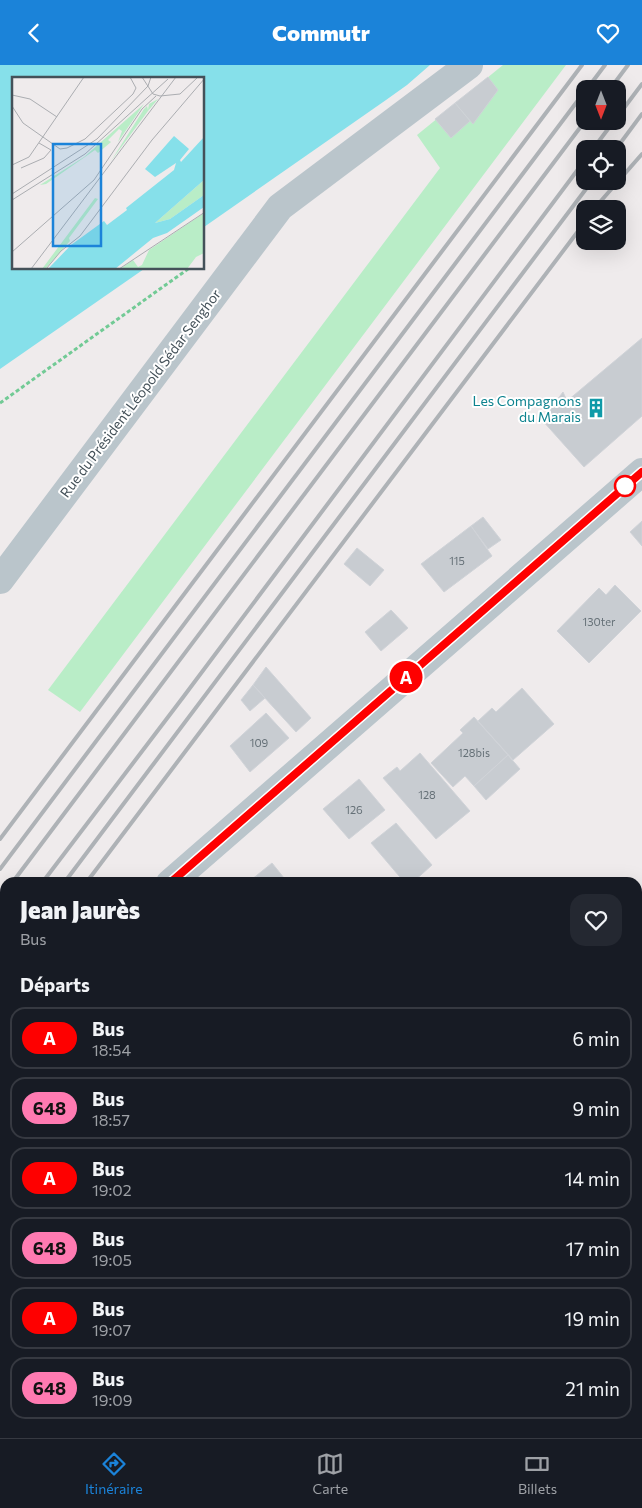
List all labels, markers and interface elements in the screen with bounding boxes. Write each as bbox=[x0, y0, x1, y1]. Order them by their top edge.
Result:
icon: back bbox=[20, 19, 48, 47]
text: Commutr bbox=[272, 19, 370, 46]
icon: heart bbox=[594, 19, 622, 47]
inset map bbox=[12, 77, 205, 270]
north arrow bbox=[576, 80, 626, 130]
map controls bbox=[576, 80, 626, 250]
button: locate bbox=[576, 140, 626, 190]
button: layers bbox=[576, 200, 626, 250]
street label: Rue du Président Léopold Sédar Senghor bbox=[56, 285, 224, 500]
place label: Les Compagnons du Marais bbox=[472, 392, 581, 425]
building icon: Les Compagnons du Marais bbox=[585, 397, 607, 419]
unlabelled marker bbox=[614, 475, 636, 497]
house number: 115 bbox=[449, 554, 465, 567]
house number: 130ter bbox=[583, 615, 616, 628]
line badge: A bbox=[390, 661, 422, 693]
text: A bbox=[400, 666, 412, 688]
house number: 109 bbox=[250, 736, 269, 749]
house number: 128bis bbox=[458, 746, 490, 759]
house number: 128 bbox=[418, 788, 436, 801]
house number: 126 bbox=[345, 803, 363, 816]
button: heart bbox=[570, 894, 622, 946]
text: Jean Jaurès bbox=[20, 895, 140, 924]
text: Bus bbox=[20, 929, 47, 948]
text: Départs bbox=[20, 973, 90, 996]
text: Bus bbox=[92, 1017, 124, 1040]
text: A bbox=[43, 1027, 56, 1049]
text: 6 min bbox=[572, 1027, 620, 1050]
text: 18:54 bbox=[92, 1040, 131, 1059]
text: Bus bbox=[92, 1087, 124, 1110]
text: 648 bbox=[33, 1097, 66, 1119]
text: 9 min bbox=[572, 1097, 620, 1120]
text: 18:57 bbox=[92, 1110, 130, 1129]
text: Bus bbox=[92, 1157, 124, 1180]
text: A bbox=[43, 1167, 56, 1189]
text: 14 min bbox=[564, 1167, 620, 1190]
text: 19:02 bbox=[92, 1180, 132, 1199]
text: Bus bbox=[92, 1227, 124, 1250]
text: 648 bbox=[33, 1237, 66, 1259]
text: 17 min bbox=[566, 1237, 620, 1260]
text: 19:05 bbox=[92, 1250, 132, 1269]
text: Bus bbox=[92, 1297, 124, 1320]
text: A bbox=[43, 1307, 56, 1329]
text: 19 min bbox=[564, 1307, 620, 1330]
text: 19:07 bbox=[92, 1320, 131, 1339]
text: Bus bbox=[92, 1367, 124, 1390]
text: 648 bbox=[33, 1377, 66, 1399]
text: 21 min bbox=[565, 1377, 620, 1400]
text: 19:09 bbox=[92, 1390, 132, 1409]
tab: Itinéraire bbox=[85, 1450, 143, 1497]
tab: Carte bbox=[313, 1450, 348, 1497]
tab: Billets bbox=[518, 1450, 557, 1497]

